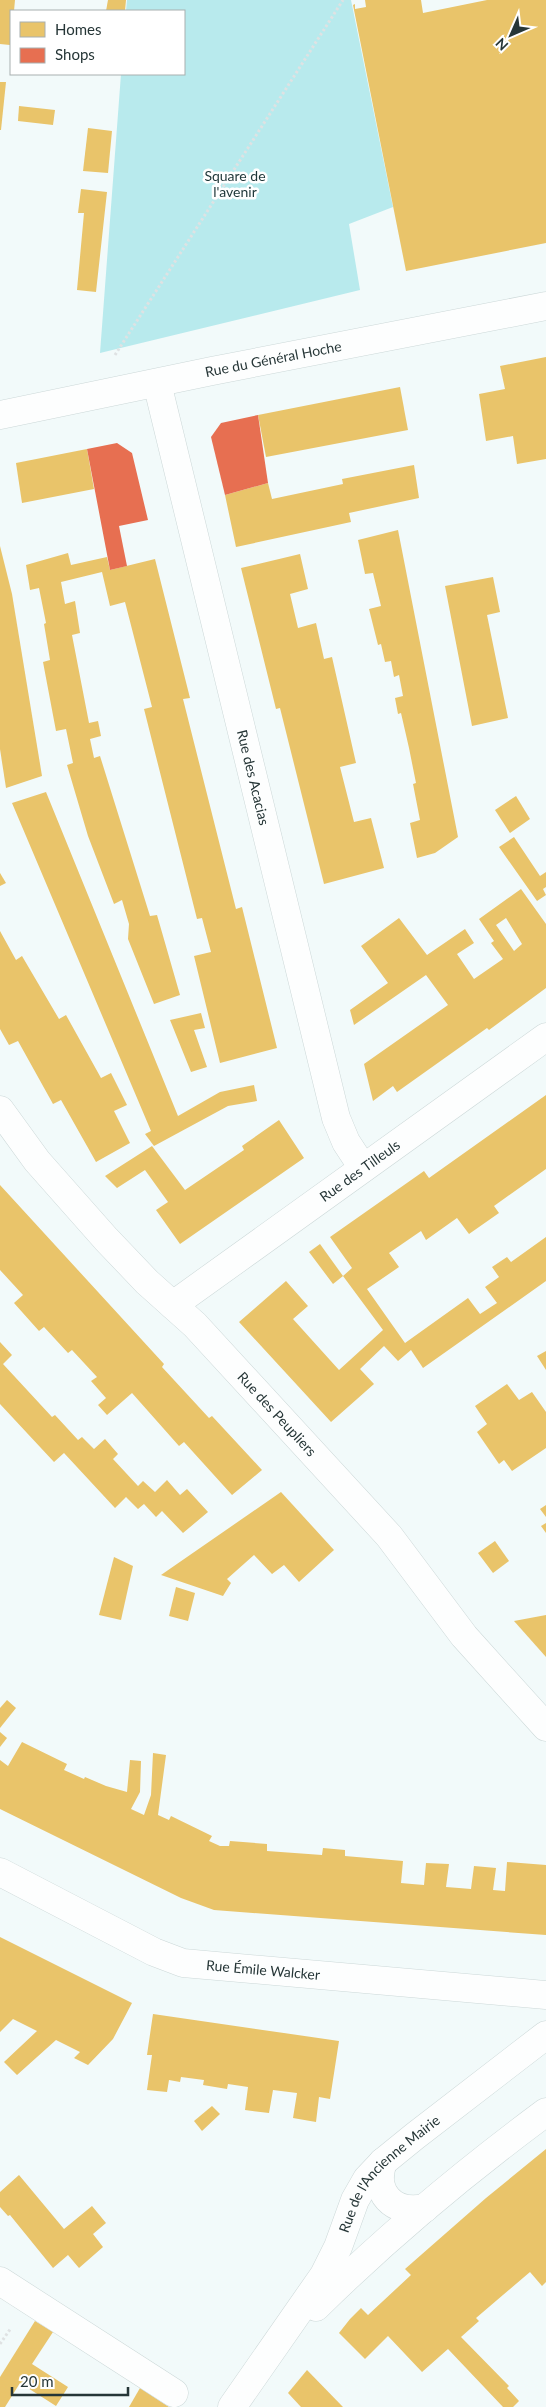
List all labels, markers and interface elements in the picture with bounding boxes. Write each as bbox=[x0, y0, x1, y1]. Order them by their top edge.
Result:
legend bbox=[10, 10, 185, 75]
north arrow bbox=[486, 10, 536, 60]
text: Homes bbox=[55, 20, 101, 38]
text: N bbox=[492, 35, 511, 54]
text: Shops bbox=[55, 45, 95, 63]
park label: Square de l'avenir bbox=[204, 167, 266, 200]
street label: Rue du Général Hoche bbox=[204, 337, 343, 380]
street label: Rue des Acacias bbox=[234, 728, 273, 827]
street label: Rue des Tilleuls bbox=[316, 1136, 403, 1205]
street label: Rue des Peupliers bbox=[234, 1368, 320, 1459]
street label: Rue Émile Walcker bbox=[206, 1956, 321, 1983]
street label: Rue de l'Ancienne Mairie bbox=[335, 2111, 443, 2235]
scale bar bbox=[12, 2364, 129, 2396]
text: 20 m bbox=[20, 2372, 54, 2390]

